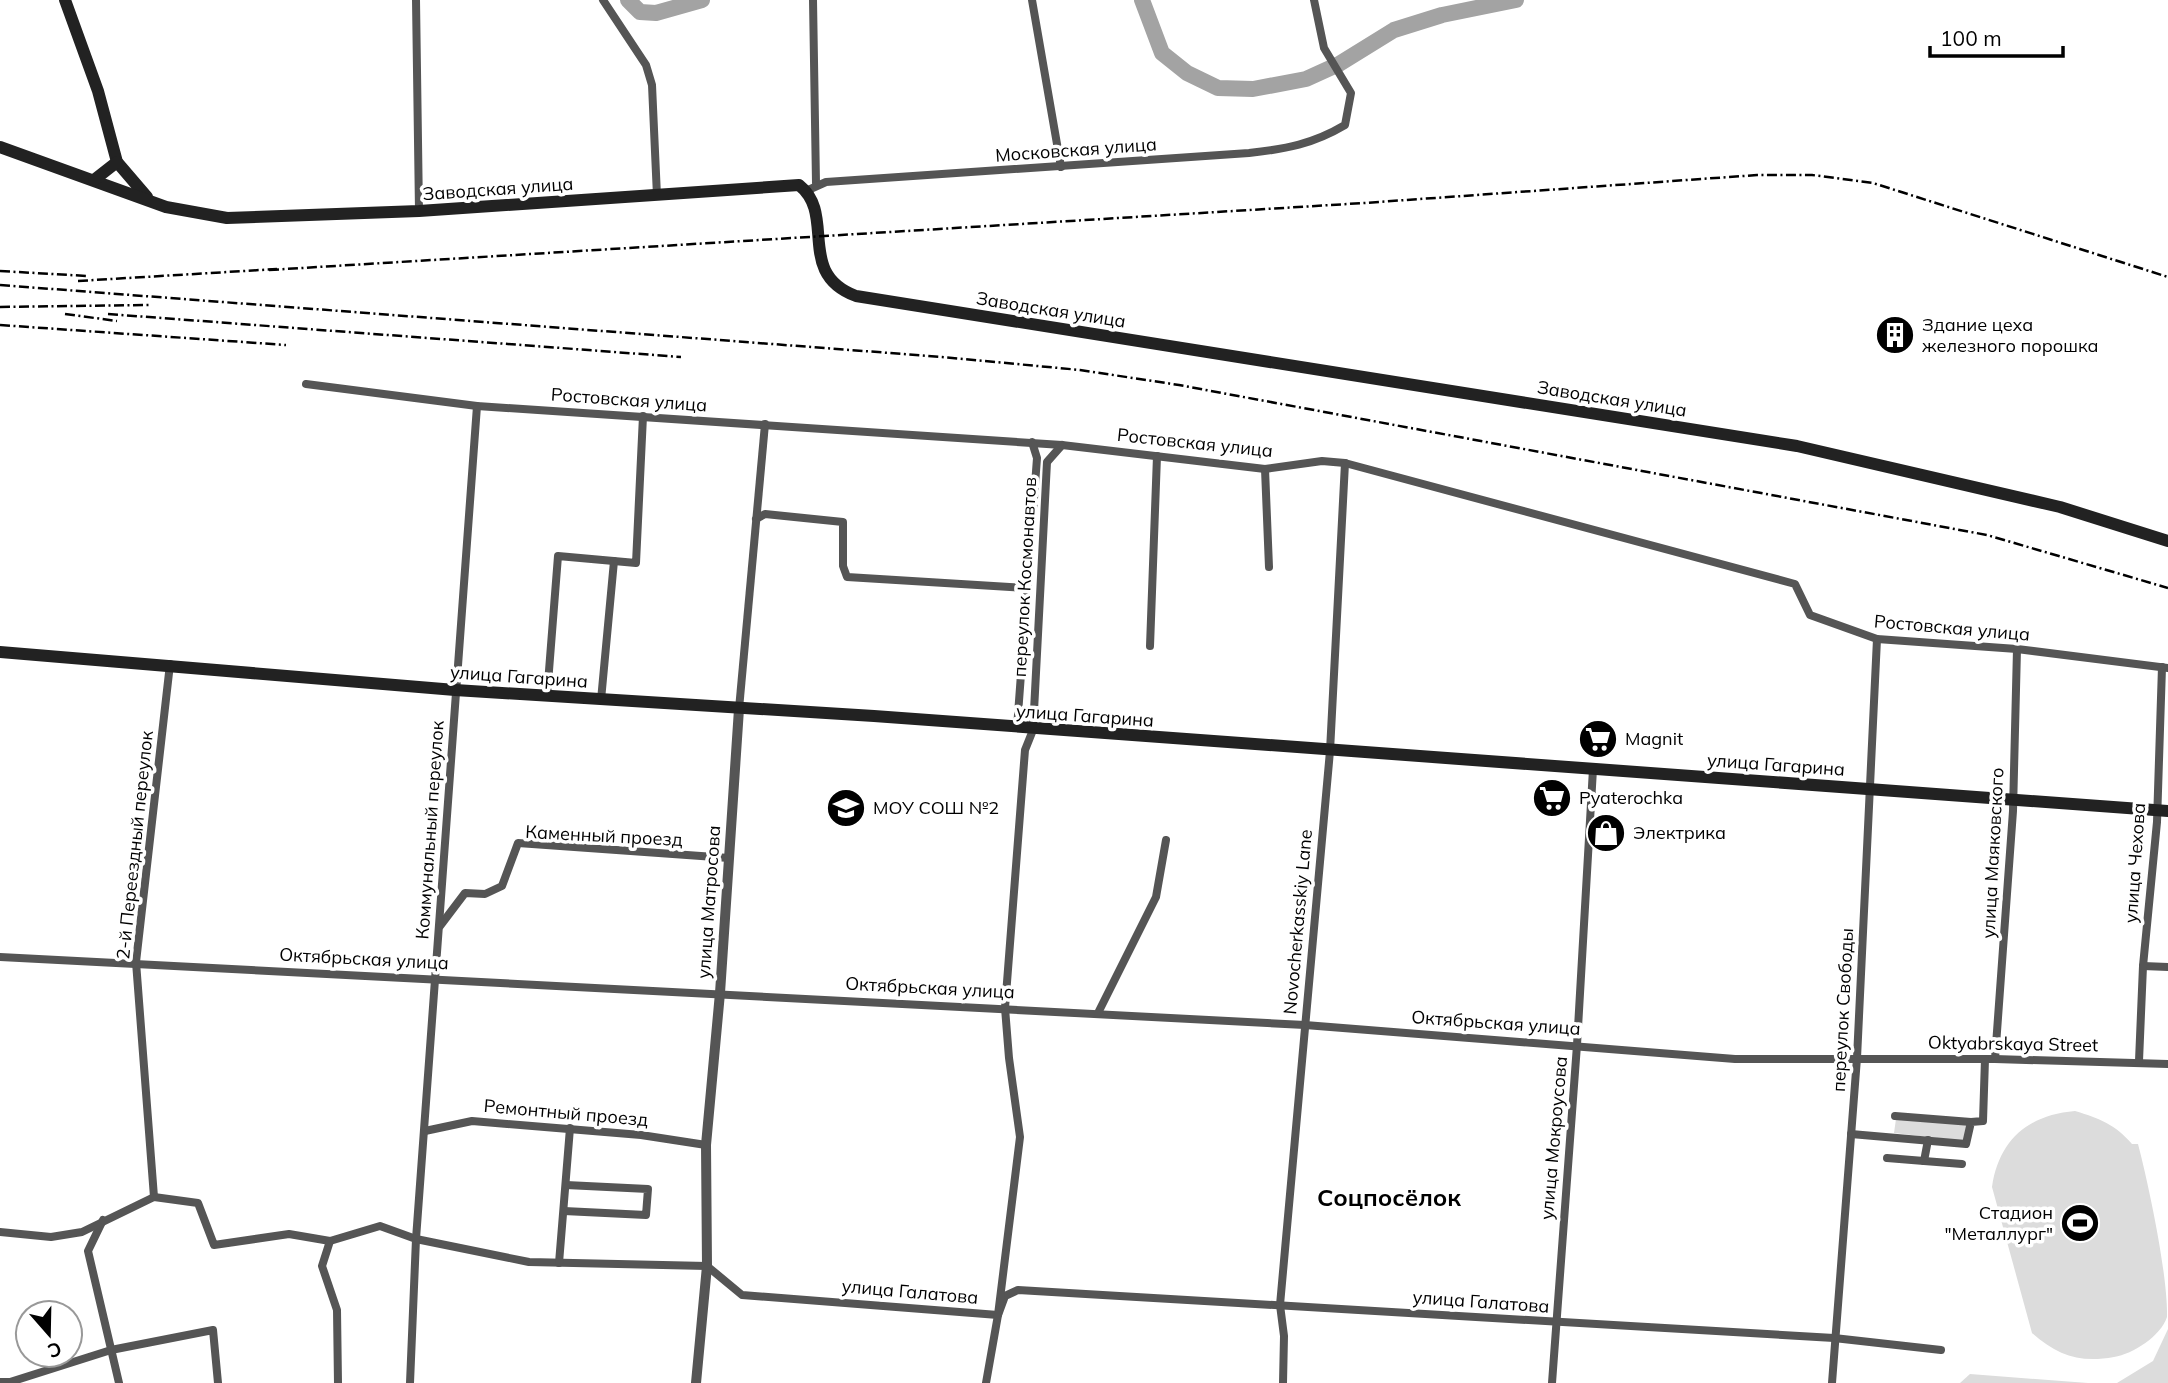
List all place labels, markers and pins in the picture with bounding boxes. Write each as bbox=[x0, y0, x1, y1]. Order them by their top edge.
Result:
place label: Здание цеха железного порошка bbox=[1922, 313, 2099, 357]
building icon: Здание цеха железного порошка bbox=[1874, 314, 1916, 356]
supermarket icon: Magnit bbox=[1577, 718, 1619, 760]
place label: Magnit bbox=[1625, 727, 1683, 750]
supermarket icon: Pyaterochka bbox=[1531, 777, 1573, 819]
place label: Pyaterochka bbox=[1579, 786, 1683, 809]
school or university icon: МОУ СОШ №2 bbox=[825, 787, 867, 829]
place label: МОУ СОШ №2 bbox=[873, 796, 999, 819]
shop icon: Электрика bbox=[1585, 812, 1627, 854]
place label: Электрика bbox=[1633, 821, 1726, 844]
place label: Стадион "Металлург" bbox=[1944, 1201, 2053, 1245]
sports icon: Стадион "Металлург" bbox=[2059, 1202, 2101, 1244]

